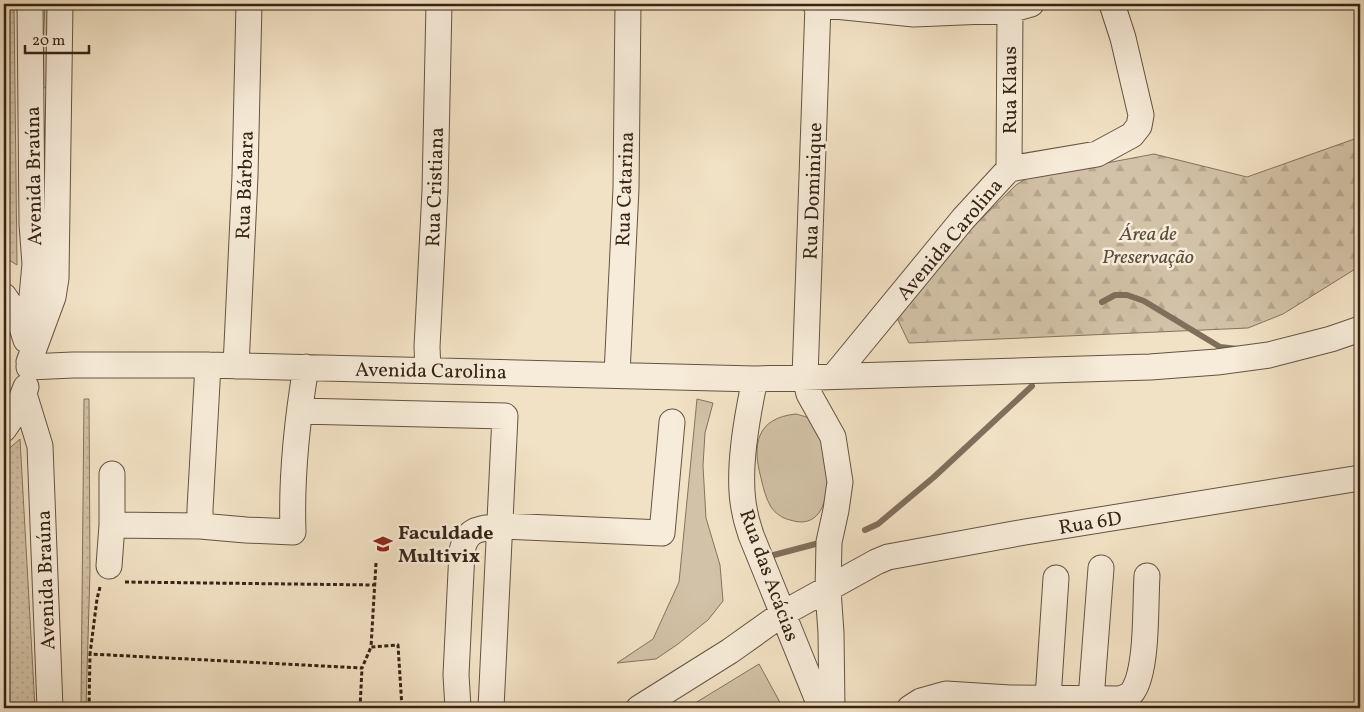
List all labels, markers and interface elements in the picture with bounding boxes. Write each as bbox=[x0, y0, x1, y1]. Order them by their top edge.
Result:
scale bar bbox=[25, 22, 89, 54]
text: 20 m bbox=[32, 31, 65, 52]
street label: Rua Klaus bbox=[997, 46, 1025, 134]
street label: Avenida Braúna bbox=[20, 106, 50, 246]
street label: Rua Dominique bbox=[798, 122, 830, 260]
street label: Rua Cristiana bbox=[420, 127, 452, 247]
street label: Rua Bárbara bbox=[230, 130, 262, 240]
street label: Rua Catarina bbox=[610, 131, 642, 247]
street label: Avenida Carolina bbox=[891, 173, 1010, 307]
park label: Área de Preservação bbox=[1102, 221, 1194, 272]
street label: Avenida Carolina bbox=[355, 357, 507, 387]
street label: Rua 6D bbox=[1057, 505, 1124, 543]
street label: Rua das Acácias bbox=[731, 506, 805, 646]
street label: Avenida Braúna bbox=[31, 509, 63, 650]
place label: Faculdade Multivix bbox=[398, 520, 493, 571]
school or university icon: Faculdade Multivix bbox=[372, 533, 394, 555]

